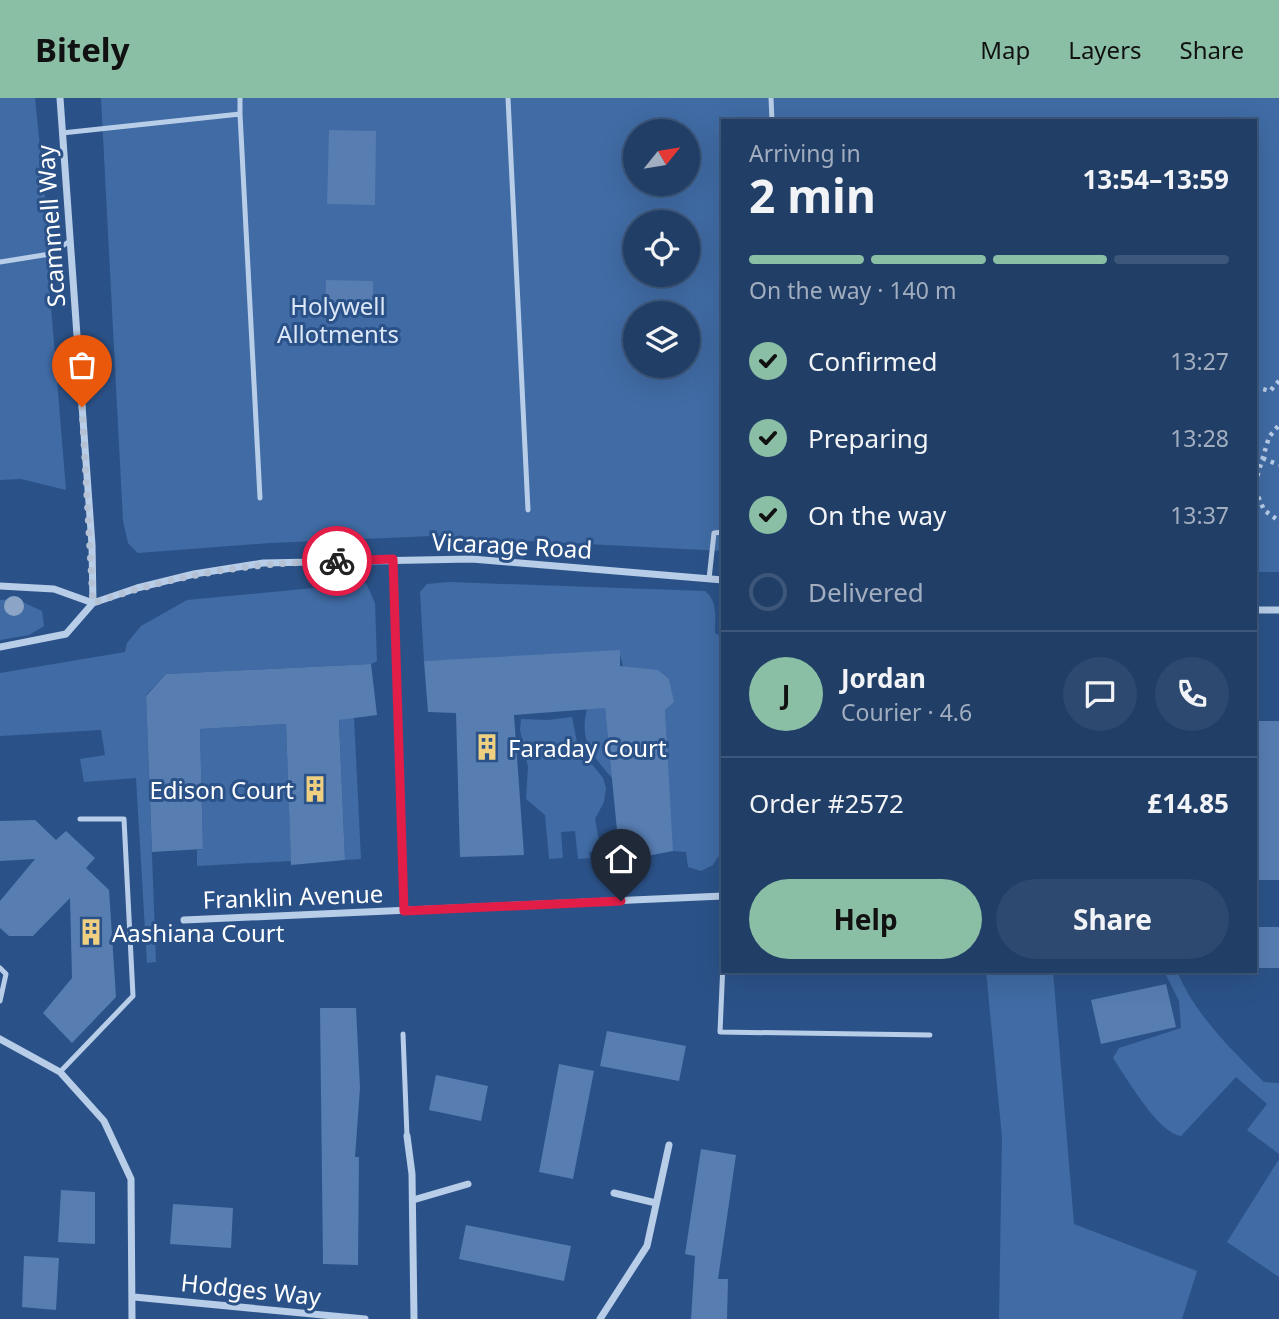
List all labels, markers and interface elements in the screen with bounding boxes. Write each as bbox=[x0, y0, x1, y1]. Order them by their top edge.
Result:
text: Bitely bbox=[35, 27, 130, 72]
text: Map bbox=[980, 33, 1030, 66]
text: Layers bbox=[1068, 33, 1142, 66]
text: Share bbox=[1180, 33, 1244, 66]
north arrow bbox=[623, 119, 700, 196]
map controls bbox=[623, 119, 700, 378]
text: Arriving in bbox=[749, 137, 861, 169]
street label: Scammell Way bbox=[28, 143, 72, 308]
text: 13:54–13:59 bbox=[1082, 161, 1229, 197]
text: 2 min bbox=[749, 164, 876, 226]
button: locate bbox=[623, 210, 700, 287]
text: On the way · 140 m bbox=[749, 274, 956, 306]
park label: Holywell Allotments bbox=[277, 289, 399, 350]
button: layers bbox=[623, 301, 700, 378]
pin bbox=[52, 335, 112, 407]
icon: check bbox=[749, 342, 787, 380]
text: Confirmed bbox=[808, 343, 938, 379]
text: 13:27 bbox=[1170, 345, 1229, 377]
icon: bag bbox=[63, 346, 101, 384]
icon: check bbox=[749, 419, 787, 457]
text: Preparing bbox=[808, 420, 929, 456]
text: 13:28 bbox=[1170, 422, 1229, 454]
icon: check bbox=[749, 496, 787, 534]
text: On the way bbox=[808, 497, 946, 533]
text: 13:37 bbox=[1170, 499, 1229, 531]
street label: Vicarage Road bbox=[431, 524, 593, 566]
courier bbox=[302, 526, 372, 596]
icon: bike bbox=[318, 542, 356, 580]
text: Delivered bbox=[808, 574, 924, 610]
button: chat bbox=[1063, 657, 1137, 731]
button: phone bbox=[1155, 657, 1229, 731]
text: Jordan bbox=[841, 660, 926, 696]
text: J bbox=[782, 676, 790, 712]
text: Courier · 4.6 bbox=[841, 696, 972, 728]
place label: Faraday Court bbox=[508, 731, 667, 764]
building icon: Faraday Court bbox=[472, 732, 502, 762]
place label: Edison Court bbox=[150, 773, 294, 806]
building icon: Edison Court bbox=[300, 774, 330, 804]
text: Order #2572 bbox=[749, 785, 904, 821]
text: £14.85 bbox=[1147, 785, 1229, 821]
pin bbox=[591, 829, 651, 901]
icon: home bbox=[602, 840, 640, 878]
street label: Franklin Avenue bbox=[202, 876, 384, 916]
button: Help bbox=[749, 879, 982, 959]
button: Share bbox=[996, 879, 1229, 959]
place label: Aashiana Court bbox=[112, 916, 285, 949]
building icon: Aashiana Court bbox=[76, 917, 106, 947]
street label: Hodges Way bbox=[179, 1265, 323, 1313]

